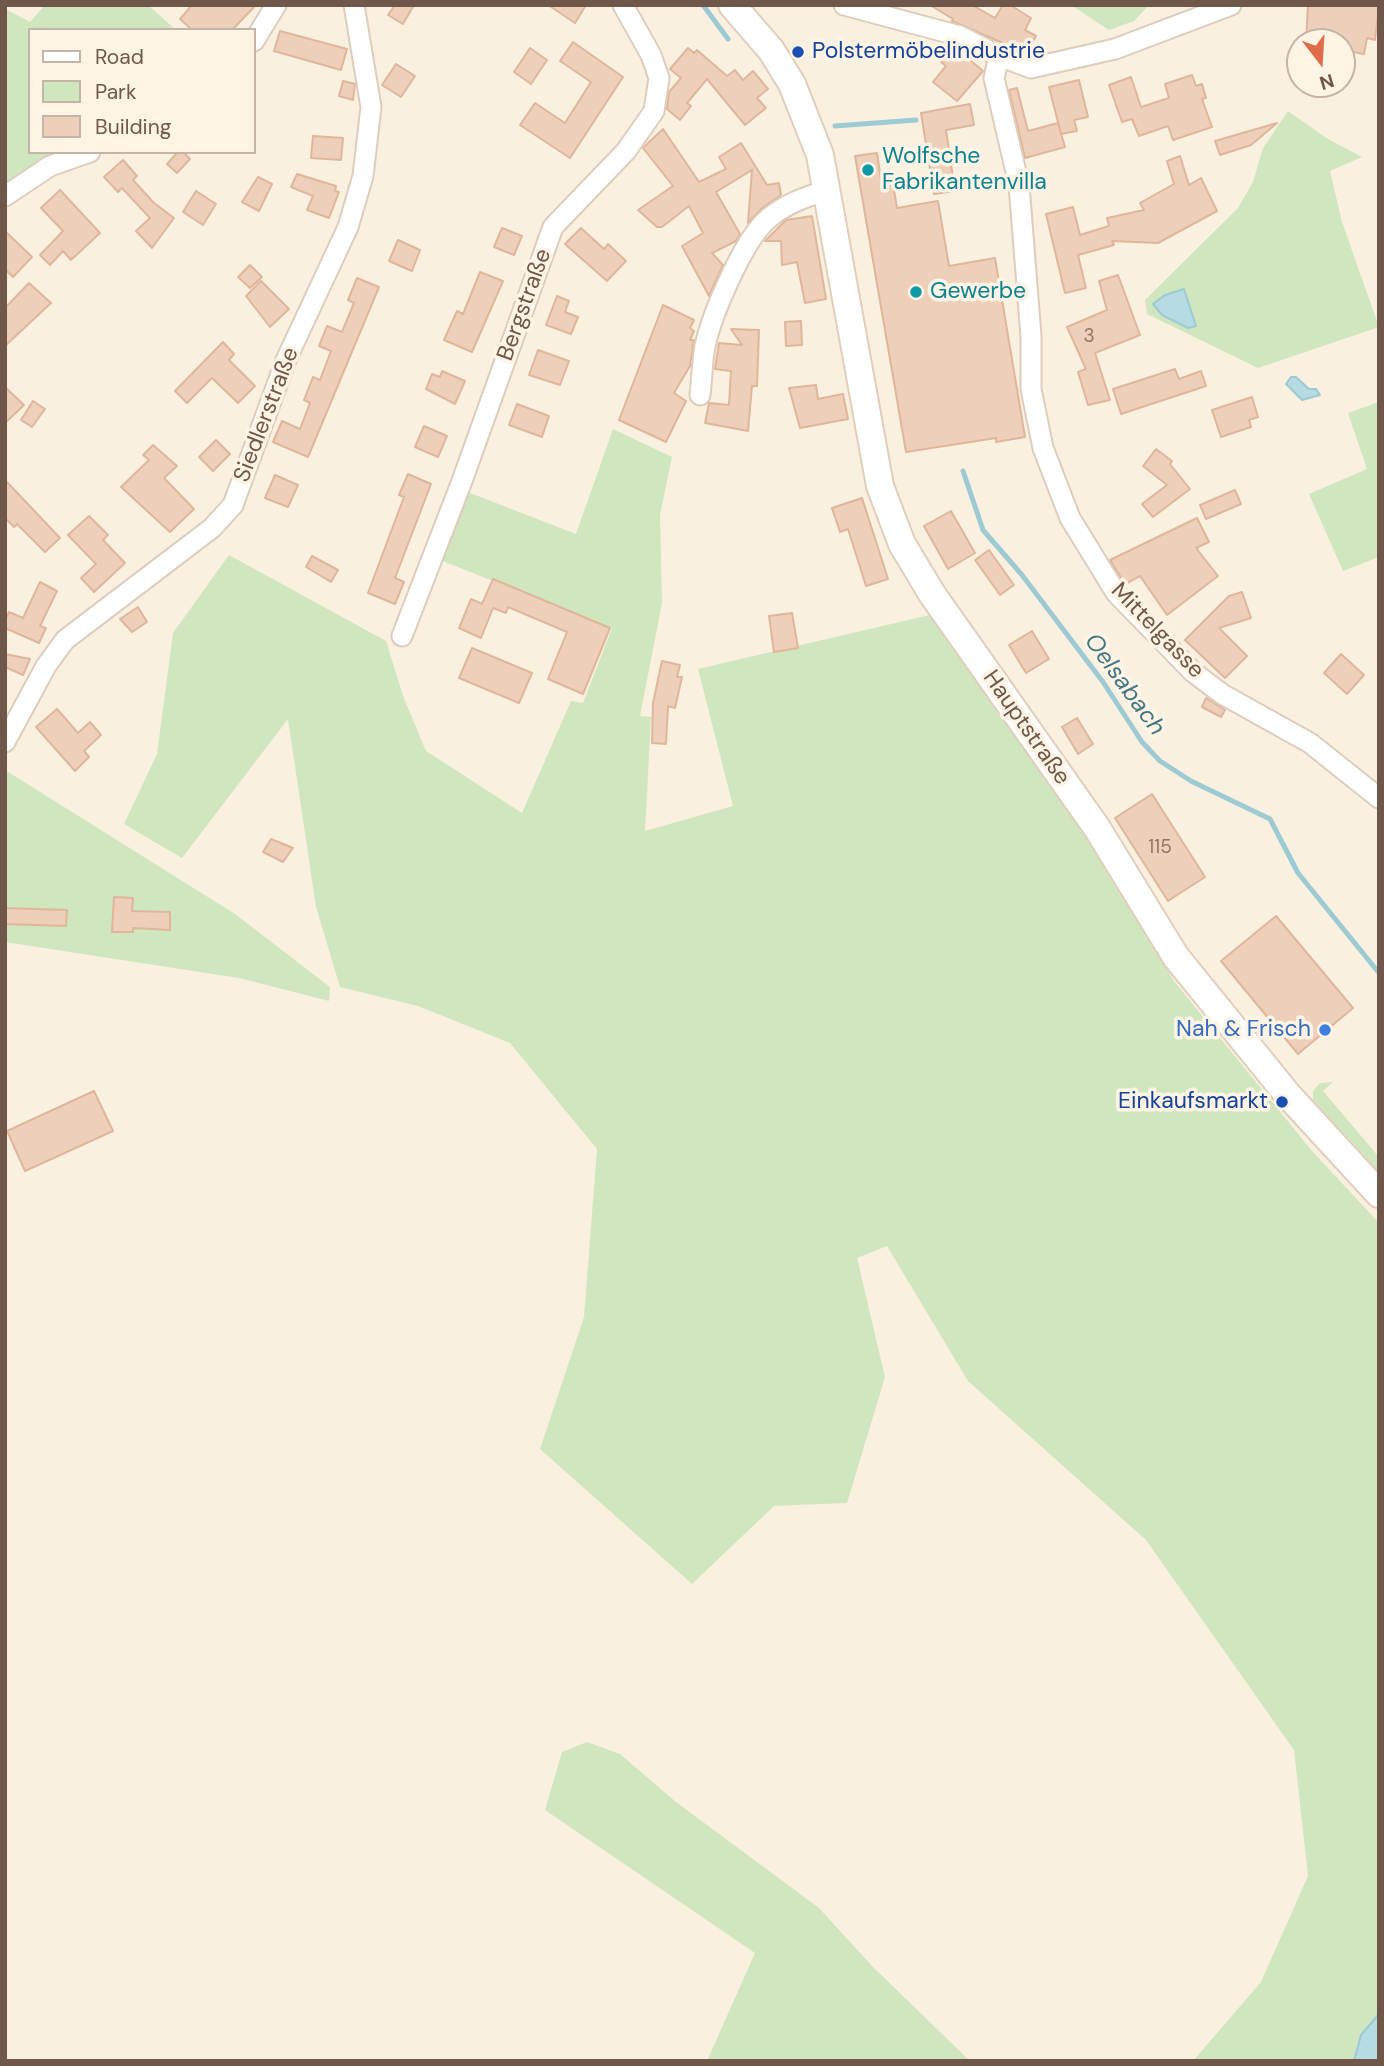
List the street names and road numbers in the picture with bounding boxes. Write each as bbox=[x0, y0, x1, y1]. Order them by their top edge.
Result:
street label: Bergstraße bbox=[492, 245, 558, 365]
street label: Siedlerstraße bbox=[229, 344, 305, 486]
street label: Mittelgasse bbox=[1105, 577, 1209, 685]
street label: Hauptstraße bbox=[976, 665, 1076, 791]

